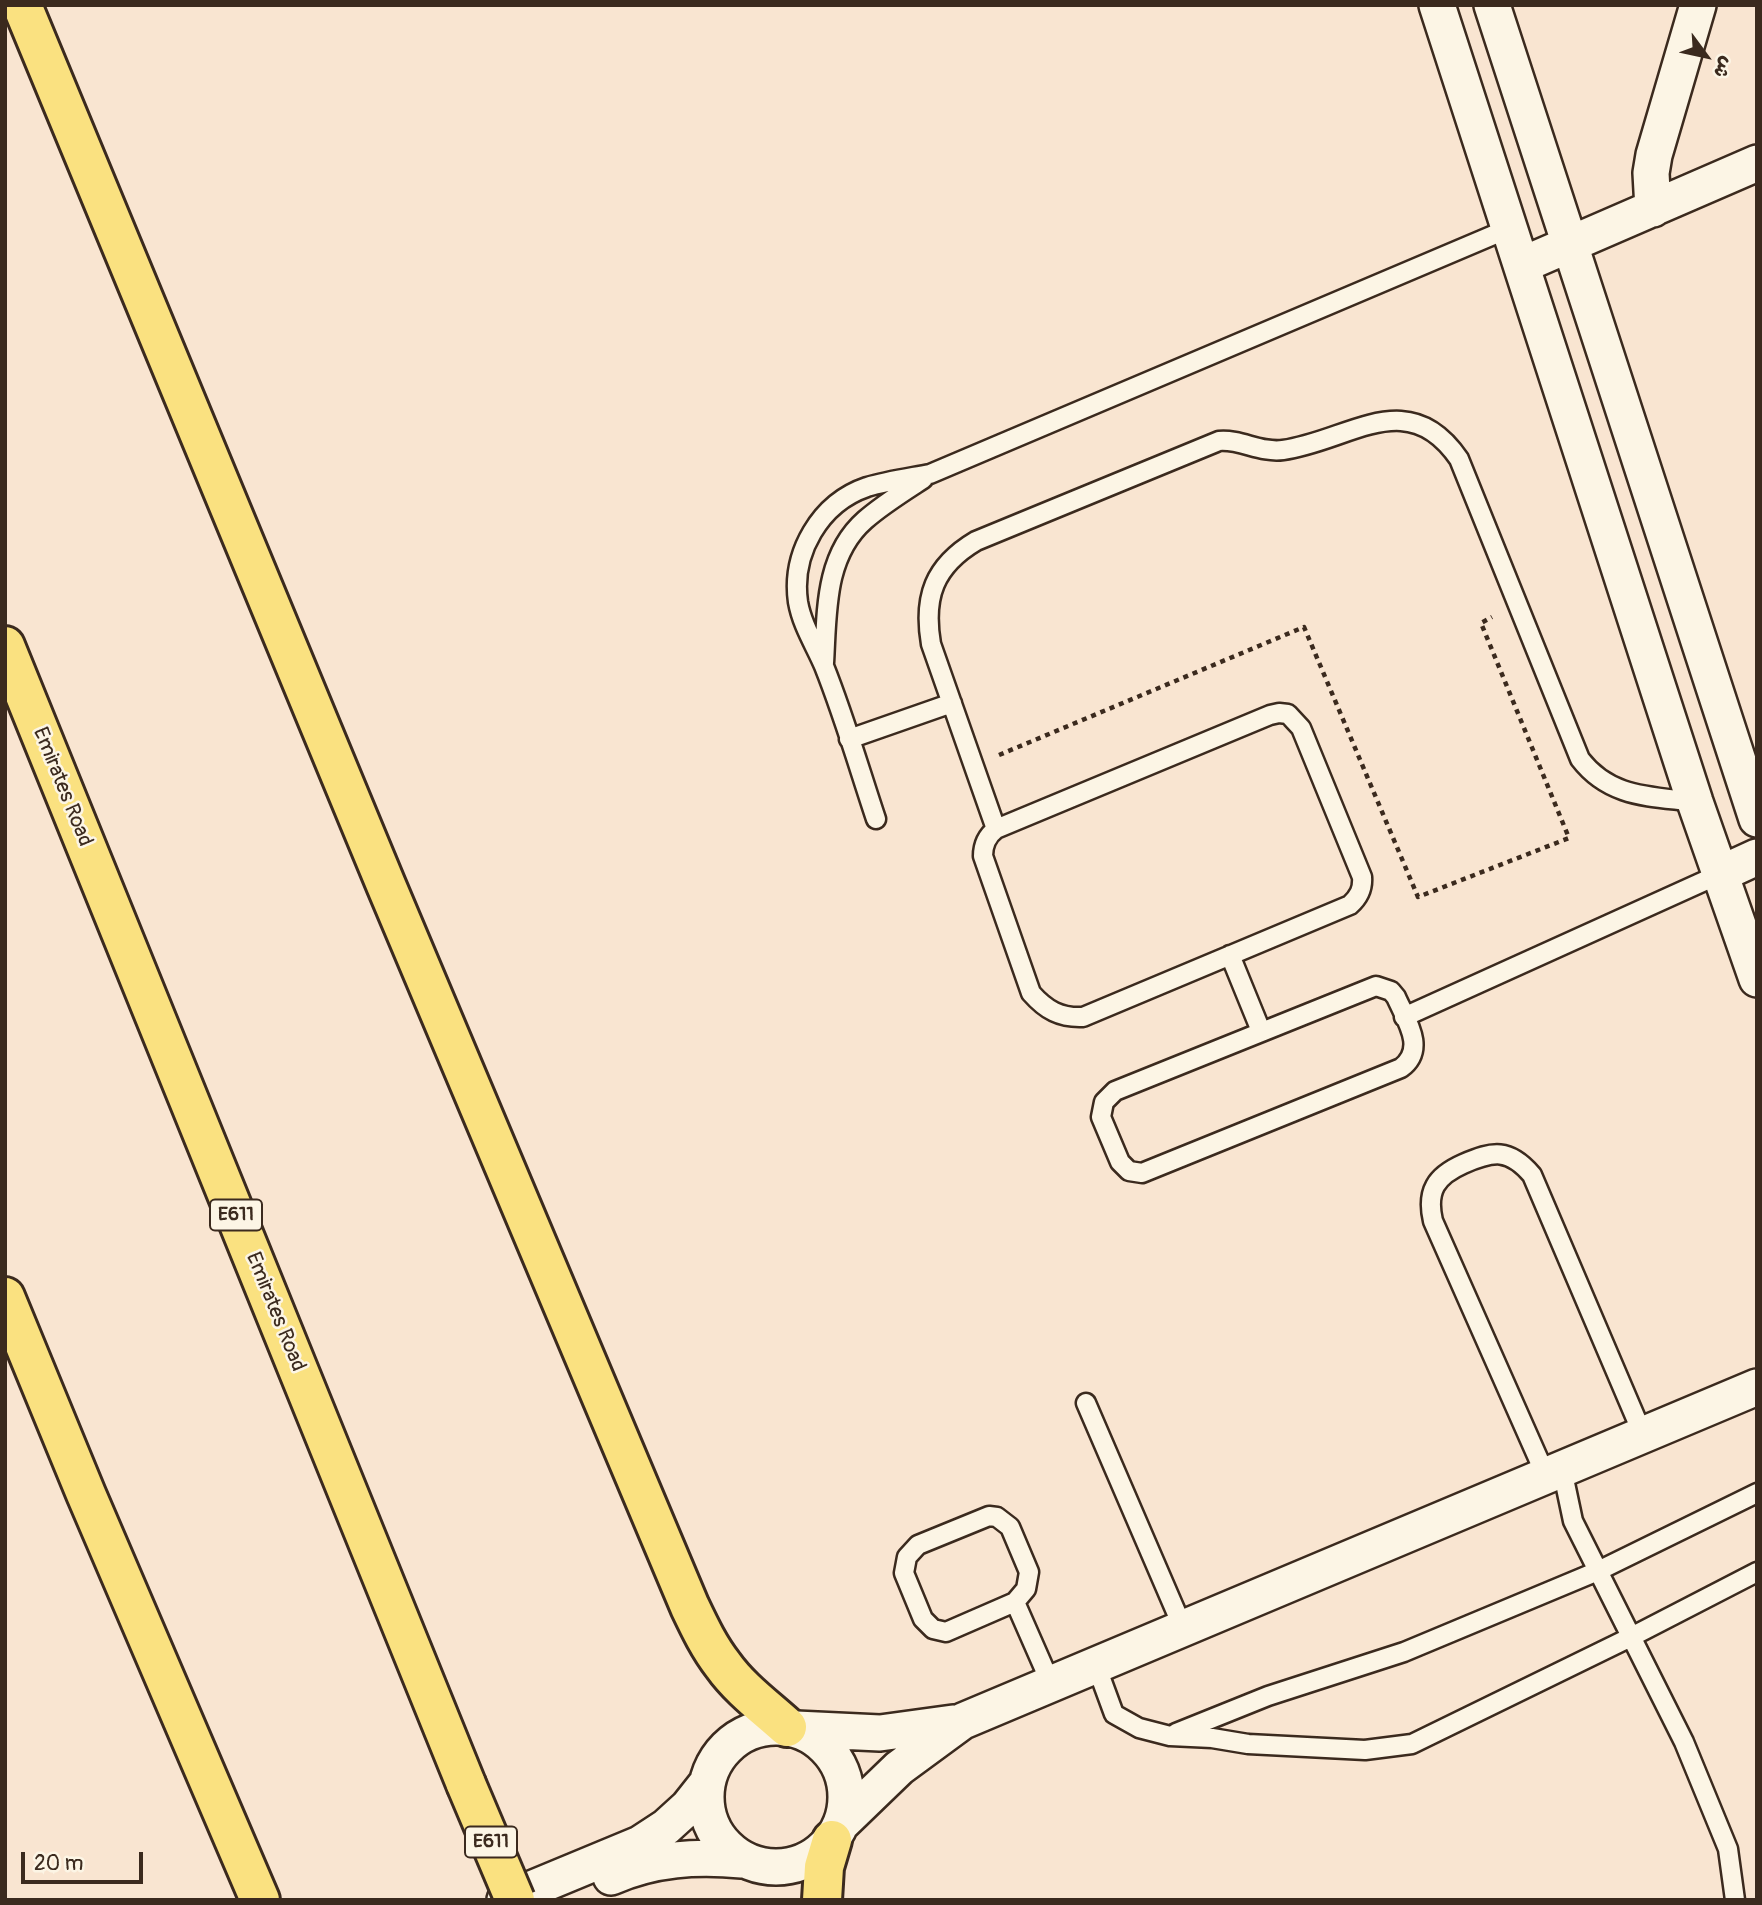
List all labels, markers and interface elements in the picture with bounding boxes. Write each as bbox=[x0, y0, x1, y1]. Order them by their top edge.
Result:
north arrow bbox=[1671, 21, 1741, 91]
text: ش bbox=[1708, 52, 1739, 83]
street label: Emirates Road bbox=[27, 724, 97, 850]
road number: E611 bbox=[210, 1200, 262, 1231]
street label: Emirates Road bbox=[240, 1249, 310, 1375]
road number: E611 bbox=[465, 1826, 517, 1858]
scale bar bbox=[24, 1839, 147, 1883]
text: 20 m bbox=[34, 1850, 83, 1877]

